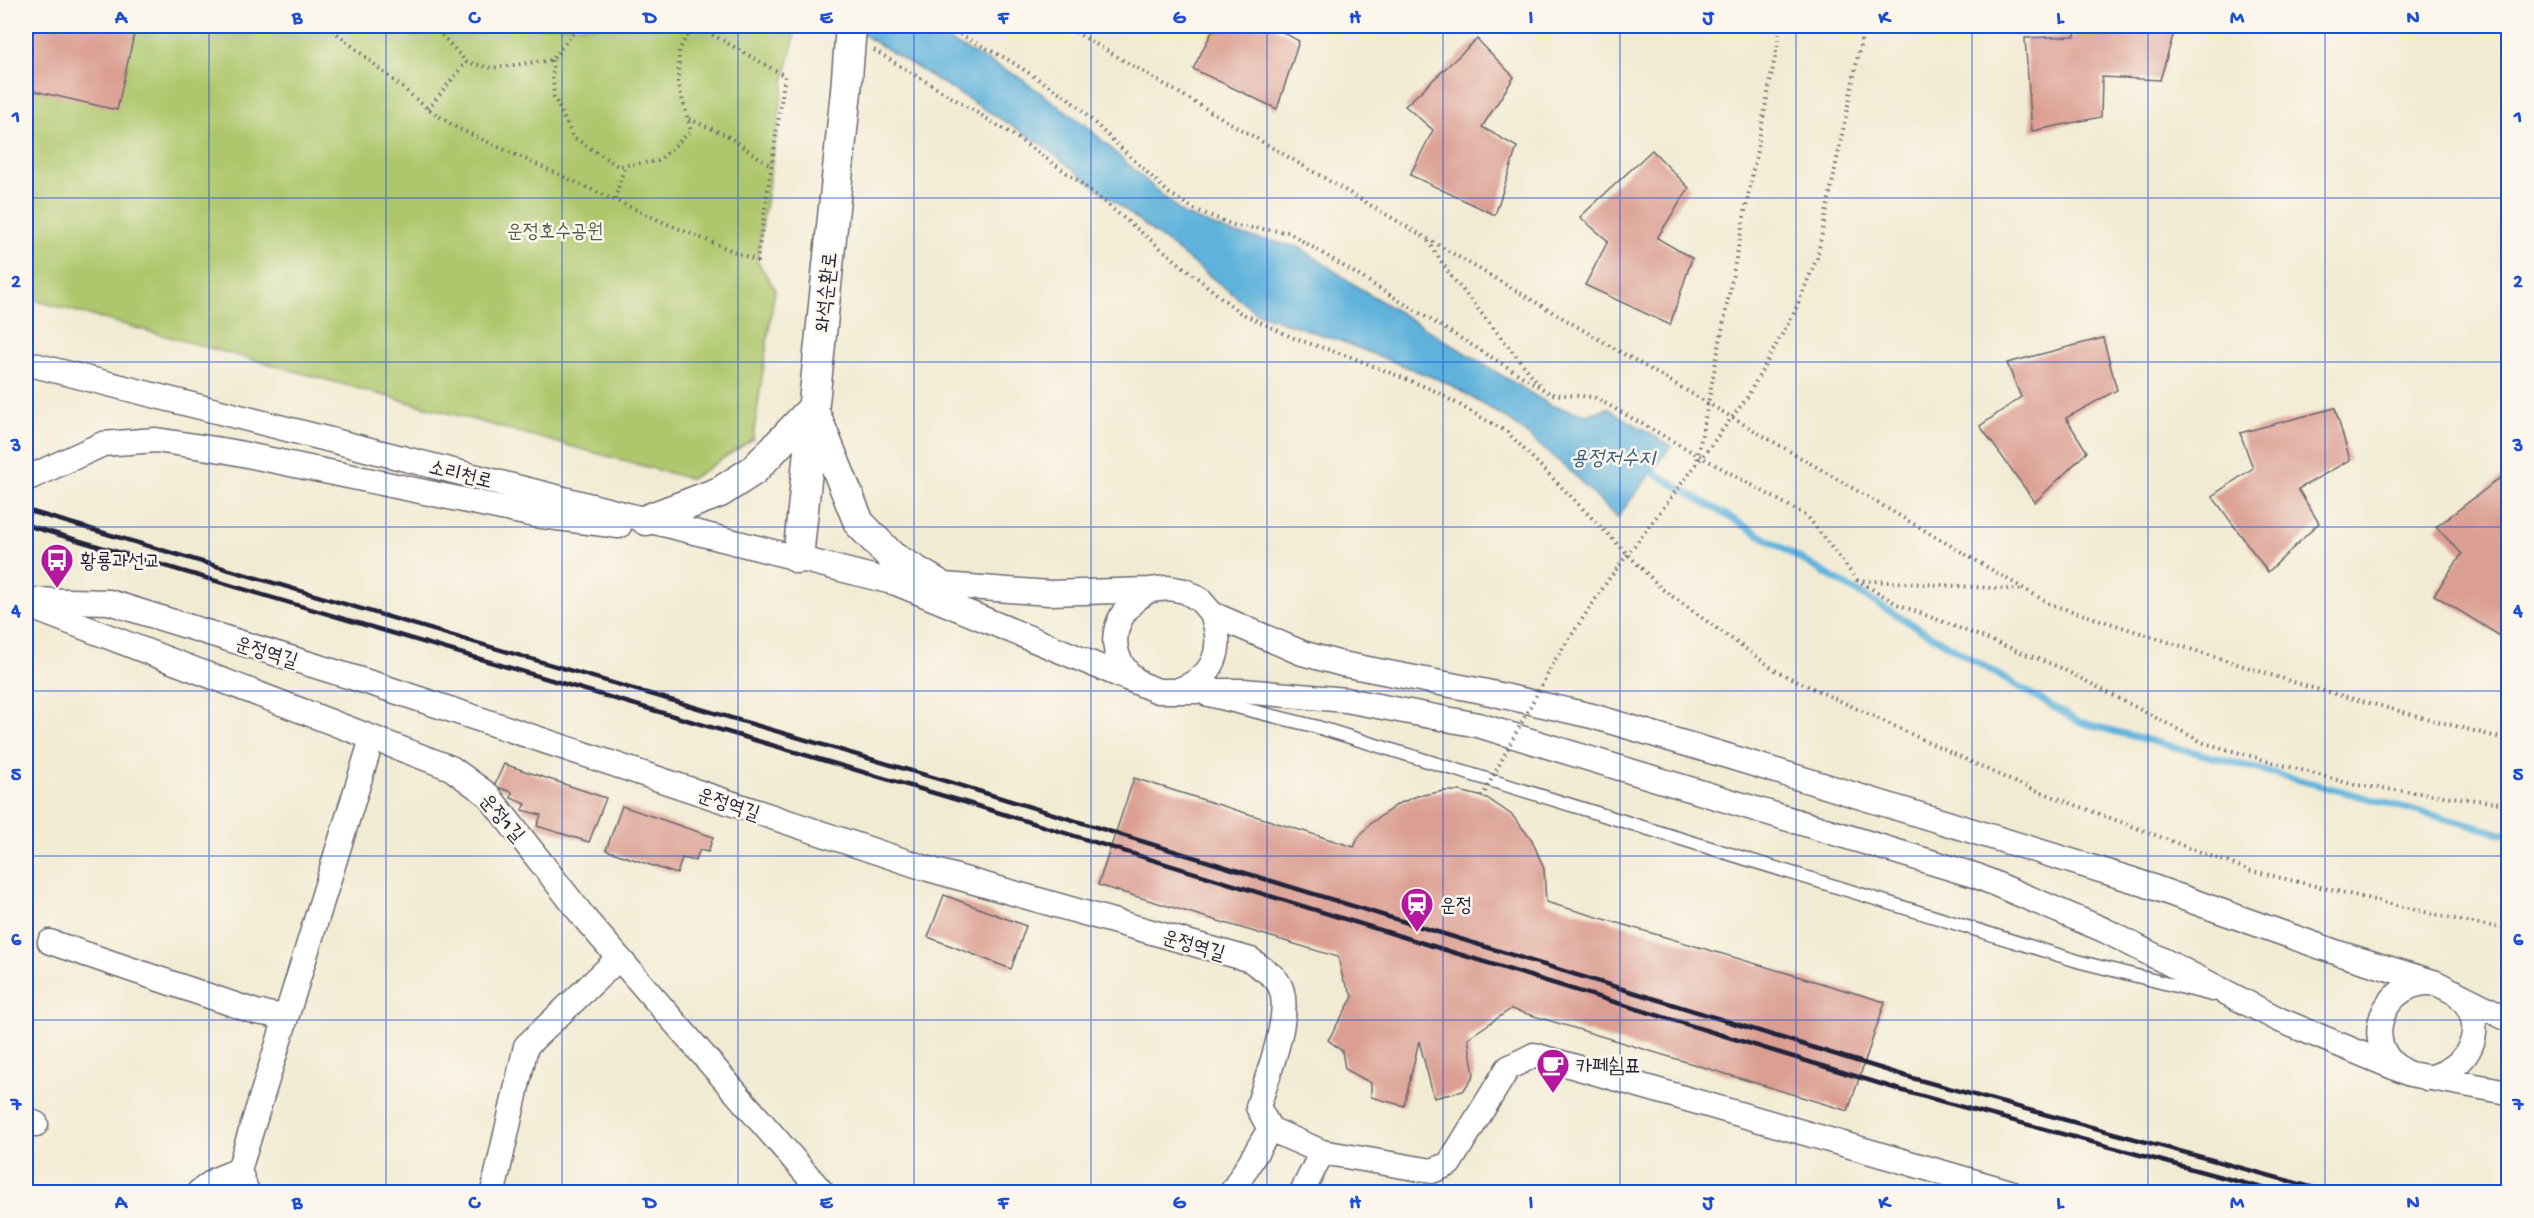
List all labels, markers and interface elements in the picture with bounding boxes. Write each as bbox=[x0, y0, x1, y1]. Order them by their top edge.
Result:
text: A bbox=[114, 8, 129, 31]
text: B bbox=[291, 8, 303, 31]
text: C bbox=[468, 8, 482, 31]
text: D bbox=[641, 8, 657, 31]
text: E bbox=[820, 8, 834, 31]
text: F bbox=[997, 8, 1010, 31]
text: G bbox=[1173, 8, 1187, 31]
text: H bbox=[1349, 8, 1361, 31]
text: I bbox=[1529, 8, 1534, 31]
text: J bbox=[1702, 8, 1715, 31]
text: K bbox=[1877, 8, 1892, 31]
text: L bbox=[2056, 8, 2065, 31]
text: M bbox=[2230, 8, 2245, 31]
text: N bbox=[2406, 8, 2420, 31]
text: 1 bbox=[11, 107, 20, 130]
text: 1 bbox=[2513, 107, 2522, 130]
park label: 운정호수공원 bbox=[507, 222, 603, 245]
street label: 와석순환로 bbox=[812, 251, 844, 334]
text: 2 bbox=[11, 272, 21, 295]
text: 2 bbox=[2513, 272, 2523, 295]
text: 3 bbox=[10, 436, 21, 459]
text: 3 bbox=[2512, 436, 2523, 459]
water label: 용정저수지 bbox=[1571, 448, 1657, 473]
street label: 소리천로 bbox=[426, 457, 494, 495]
bus stop icon: 황룡과선교 bbox=[39, 542, 75, 589]
place label: 황룡과선교 bbox=[80, 551, 160, 575]
text: 4 bbox=[10, 601, 21, 624]
text: 4 bbox=[2512, 601, 2523, 624]
street label: 운정역길 bbox=[232, 634, 300, 675]
text: 5 bbox=[11, 765, 22, 788]
text: 5 bbox=[2513, 765, 2524, 788]
street label: 운정역길 bbox=[694, 785, 762, 828]
street label: 운정1길 bbox=[473, 790, 528, 848]
station icon: 운정 bbox=[1399, 886, 1435, 933]
place label: 운정 bbox=[1440, 896, 1472, 919]
street label: 운정역길 bbox=[1159, 927, 1227, 967]
text: 6 bbox=[11, 930, 22, 953]
text: 6 bbox=[2513, 930, 2524, 953]
cafe icon: 카페쉼표 bbox=[1535, 1047, 1571, 1094]
place label: 카페쉼표 bbox=[1576, 1056, 1640, 1080]
text: 7 bbox=[10, 1095, 23, 1118]
text: 7 bbox=[2512, 1095, 2525, 1118]
text: A bbox=[114, 1193, 129, 1216]
text: B bbox=[291, 1193, 303, 1216]
text: C bbox=[468, 1193, 482, 1216]
text: D bbox=[641, 1193, 657, 1216]
text: E bbox=[820, 1193, 834, 1216]
text: F bbox=[997, 1193, 1010, 1216]
text: G bbox=[1173, 1193, 1187, 1216]
text: H bbox=[1349, 1193, 1361, 1216]
text: I bbox=[1529, 1193, 1534, 1216]
text: J bbox=[1702, 1193, 1715, 1216]
text: K bbox=[1877, 1193, 1892, 1216]
text: L bbox=[2056, 1193, 2065, 1216]
text: M bbox=[2230, 1193, 2245, 1216]
text: N bbox=[2406, 1193, 2420, 1216]

